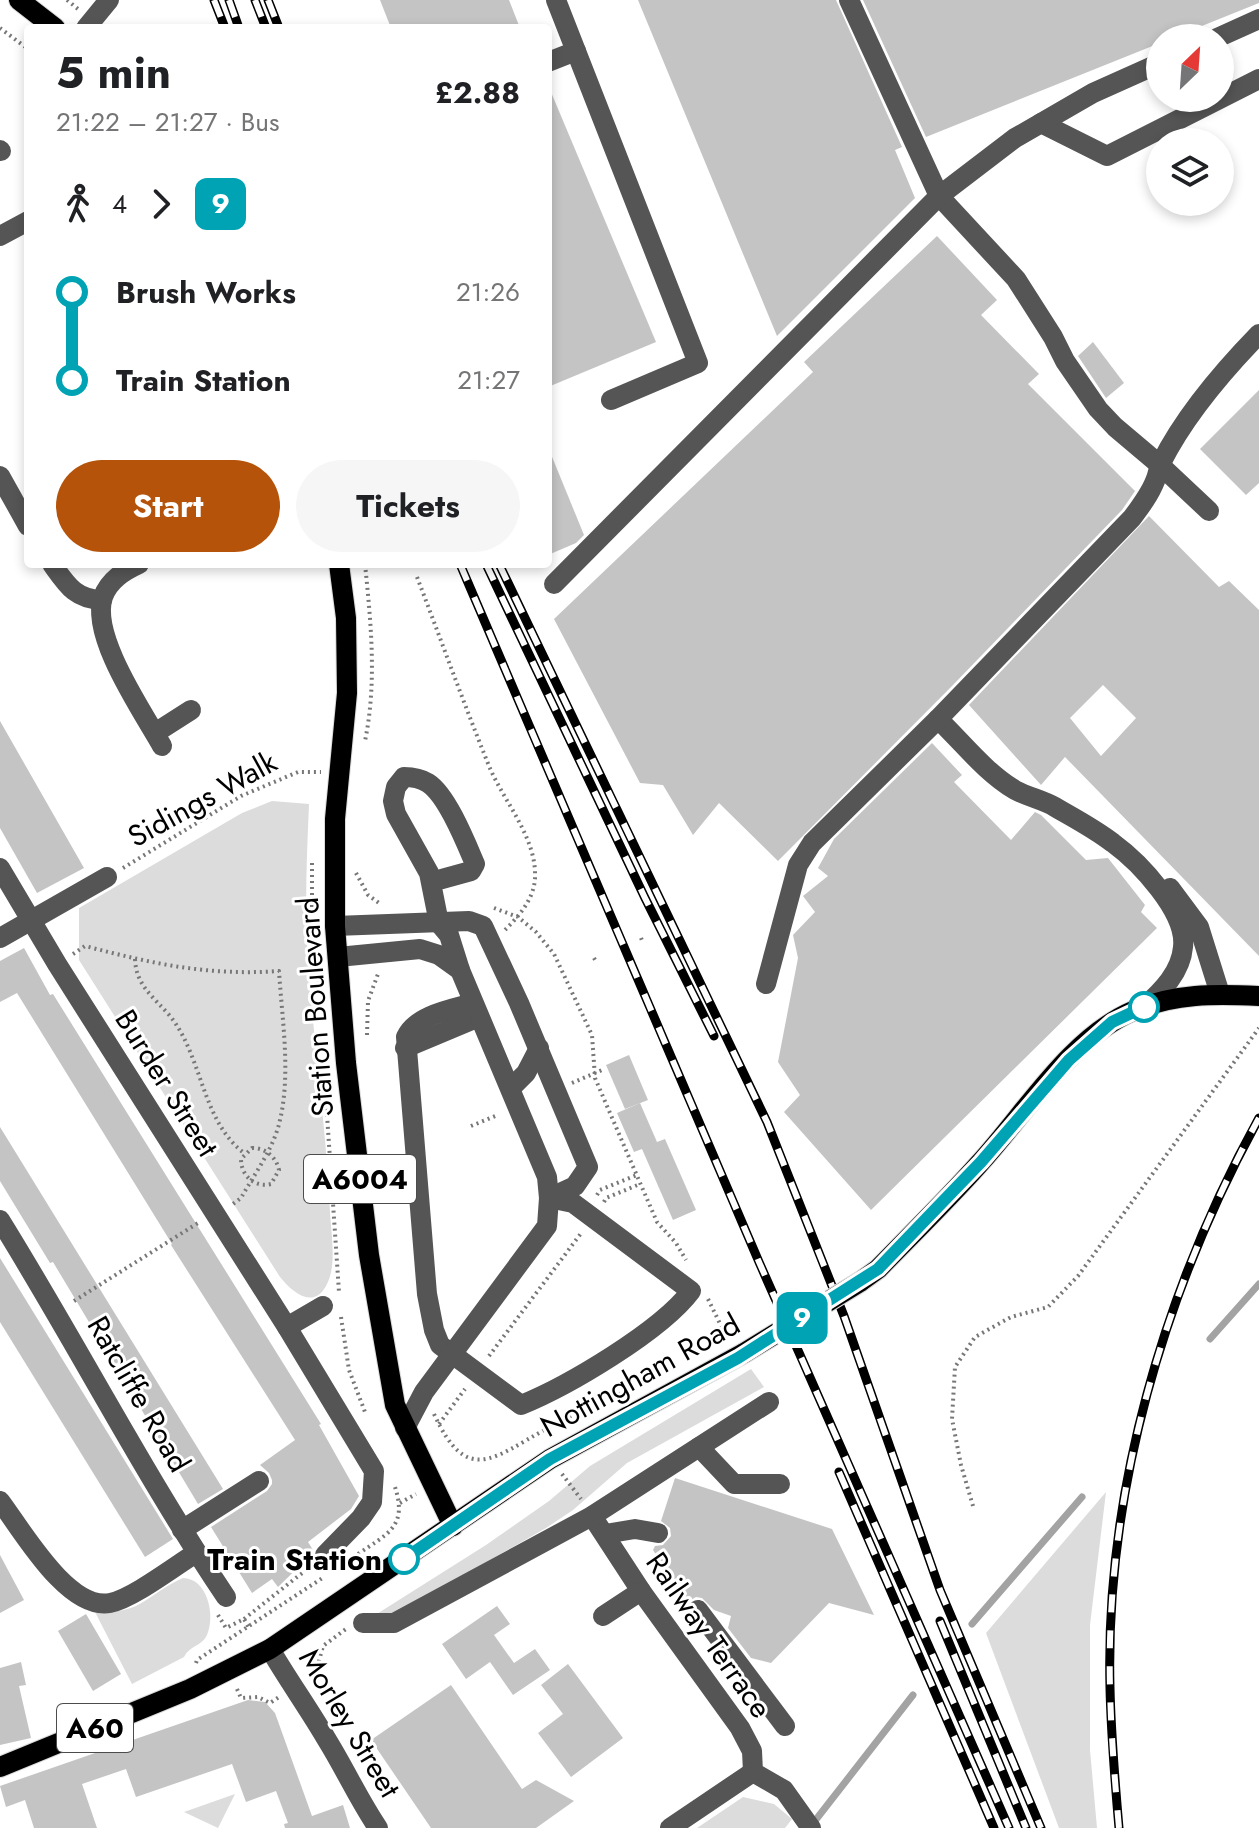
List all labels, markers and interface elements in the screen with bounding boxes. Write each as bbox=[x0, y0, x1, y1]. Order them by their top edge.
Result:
north arrow bbox=[1146, 24, 1234, 112]
map controls bbox=[1146, 24, 1234, 216]
text: 5 min bbox=[56, 41, 171, 105]
text: £2.88 bbox=[435, 71, 520, 114]
text: 21:22 – 21:27 · Bus bbox=[56, 103, 280, 141]
button: layers bbox=[1146, 128, 1234, 216]
icon: walk bbox=[56, 182, 100, 226]
icon: forward bbox=[139, 182, 183, 226]
text: 9 bbox=[211, 183, 230, 224]
text: 4 bbox=[112, 185, 127, 223]
text: Brush Works bbox=[116, 271, 296, 314]
text: 21:26 bbox=[456, 273, 520, 311]
text: Train Station bbox=[116, 359, 291, 402]
text: 21:27 bbox=[457, 361, 520, 399]
button: Start bbox=[56, 460, 280, 552]
button: Tickets bbox=[296, 460, 520, 552]
street label: Sidings Walk bbox=[120, 740, 285, 858]
street label: Station Boulevard bbox=[286, 896, 344, 1118]
unlabelled marker bbox=[1129, 992, 1159, 1022]
street label: Burder Street bbox=[105, 1001, 230, 1166]
road number: A6004 bbox=[304, 1155, 416, 1203]
line badge: 9 bbox=[776, 1292, 828, 1344]
text: 9 bbox=[793, 1297, 811, 1338]
street label: Nottingham Road bbox=[533, 1302, 747, 1448]
street label: Ratcliffe Road bbox=[77, 1308, 201, 1480]
place label: Train Station bbox=[207, 1538, 382, 1581]
street label: Railway Terrace bbox=[636, 1543, 782, 1727]
marker: Train Station bbox=[389, 1544, 419, 1574]
street label: Morley Street bbox=[289, 1641, 412, 1806]
road number: A60 bbox=[57, 1704, 133, 1752]

